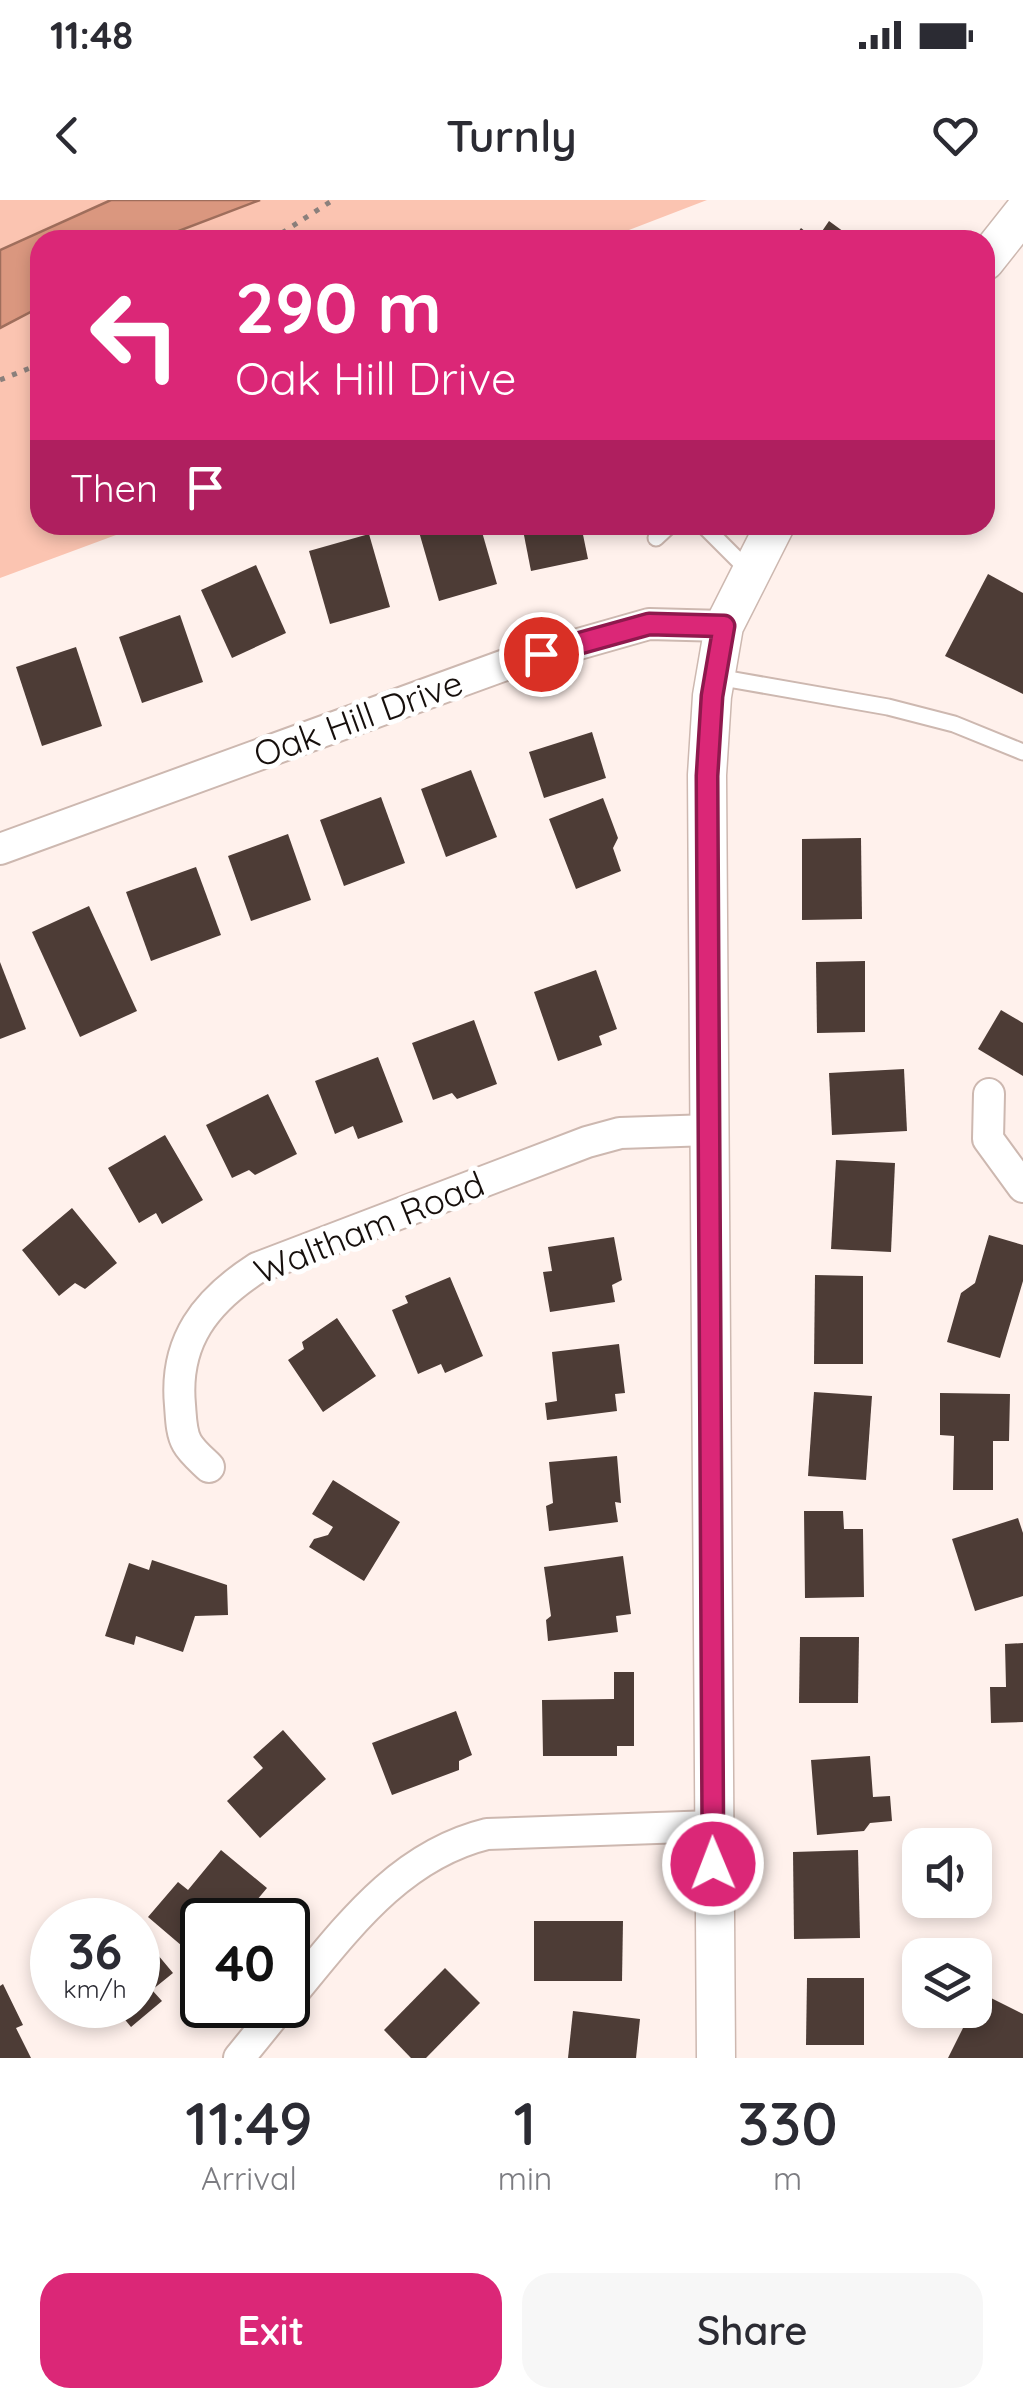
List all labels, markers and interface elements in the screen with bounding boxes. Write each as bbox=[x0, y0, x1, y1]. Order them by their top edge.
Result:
text: 11:48 bbox=[50, 11, 133, 59]
text: Turnly bbox=[446, 107, 577, 163]
icon: back bbox=[40, 108, 95, 163]
icon: heart bbox=[928, 108, 983, 163]
text: 290 m bbox=[235, 263, 442, 351]
icon: left bbox=[70, 270, 200, 400]
text: Oak Hill Drive bbox=[235, 350, 516, 406]
icon: arrive bbox=[178, 460, 233, 515]
text: Then bbox=[70, 464, 158, 512]
pin bbox=[499, 612, 584, 697]
icon: arrive bbox=[514, 627, 569, 682]
street label: Oak Hill Drive bbox=[248, 660, 468, 776]
street label: Waltham Road bbox=[248, 1161, 490, 1293]
position arrow bbox=[661, 1812, 765, 1916]
map controls bbox=[902, 1828, 992, 2028]
button: sound bbox=[902, 1828, 992, 1918]
speed limit sign: 40 bbox=[180, 1898, 310, 2028]
text: 36 bbox=[68, 1919, 122, 1982]
button: layers bbox=[902, 1938, 992, 2028]
text: km/h bbox=[63, 1973, 127, 2004]
text: 11:49 bbox=[185, 2085, 313, 2160]
text: 1 bbox=[513, 2085, 536, 2160]
text: 330 bbox=[737, 2085, 838, 2160]
text: Arrival bbox=[201, 2158, 297, 2198]
text: min bbox=[498, 2158, 552, 2198]
text: m bbox=[773, 2158, 802, 2198]
button: Exit bbox=[40, 2273, 502, 2388]
button: Share bbox=[522, 2273, 983, 2388]

